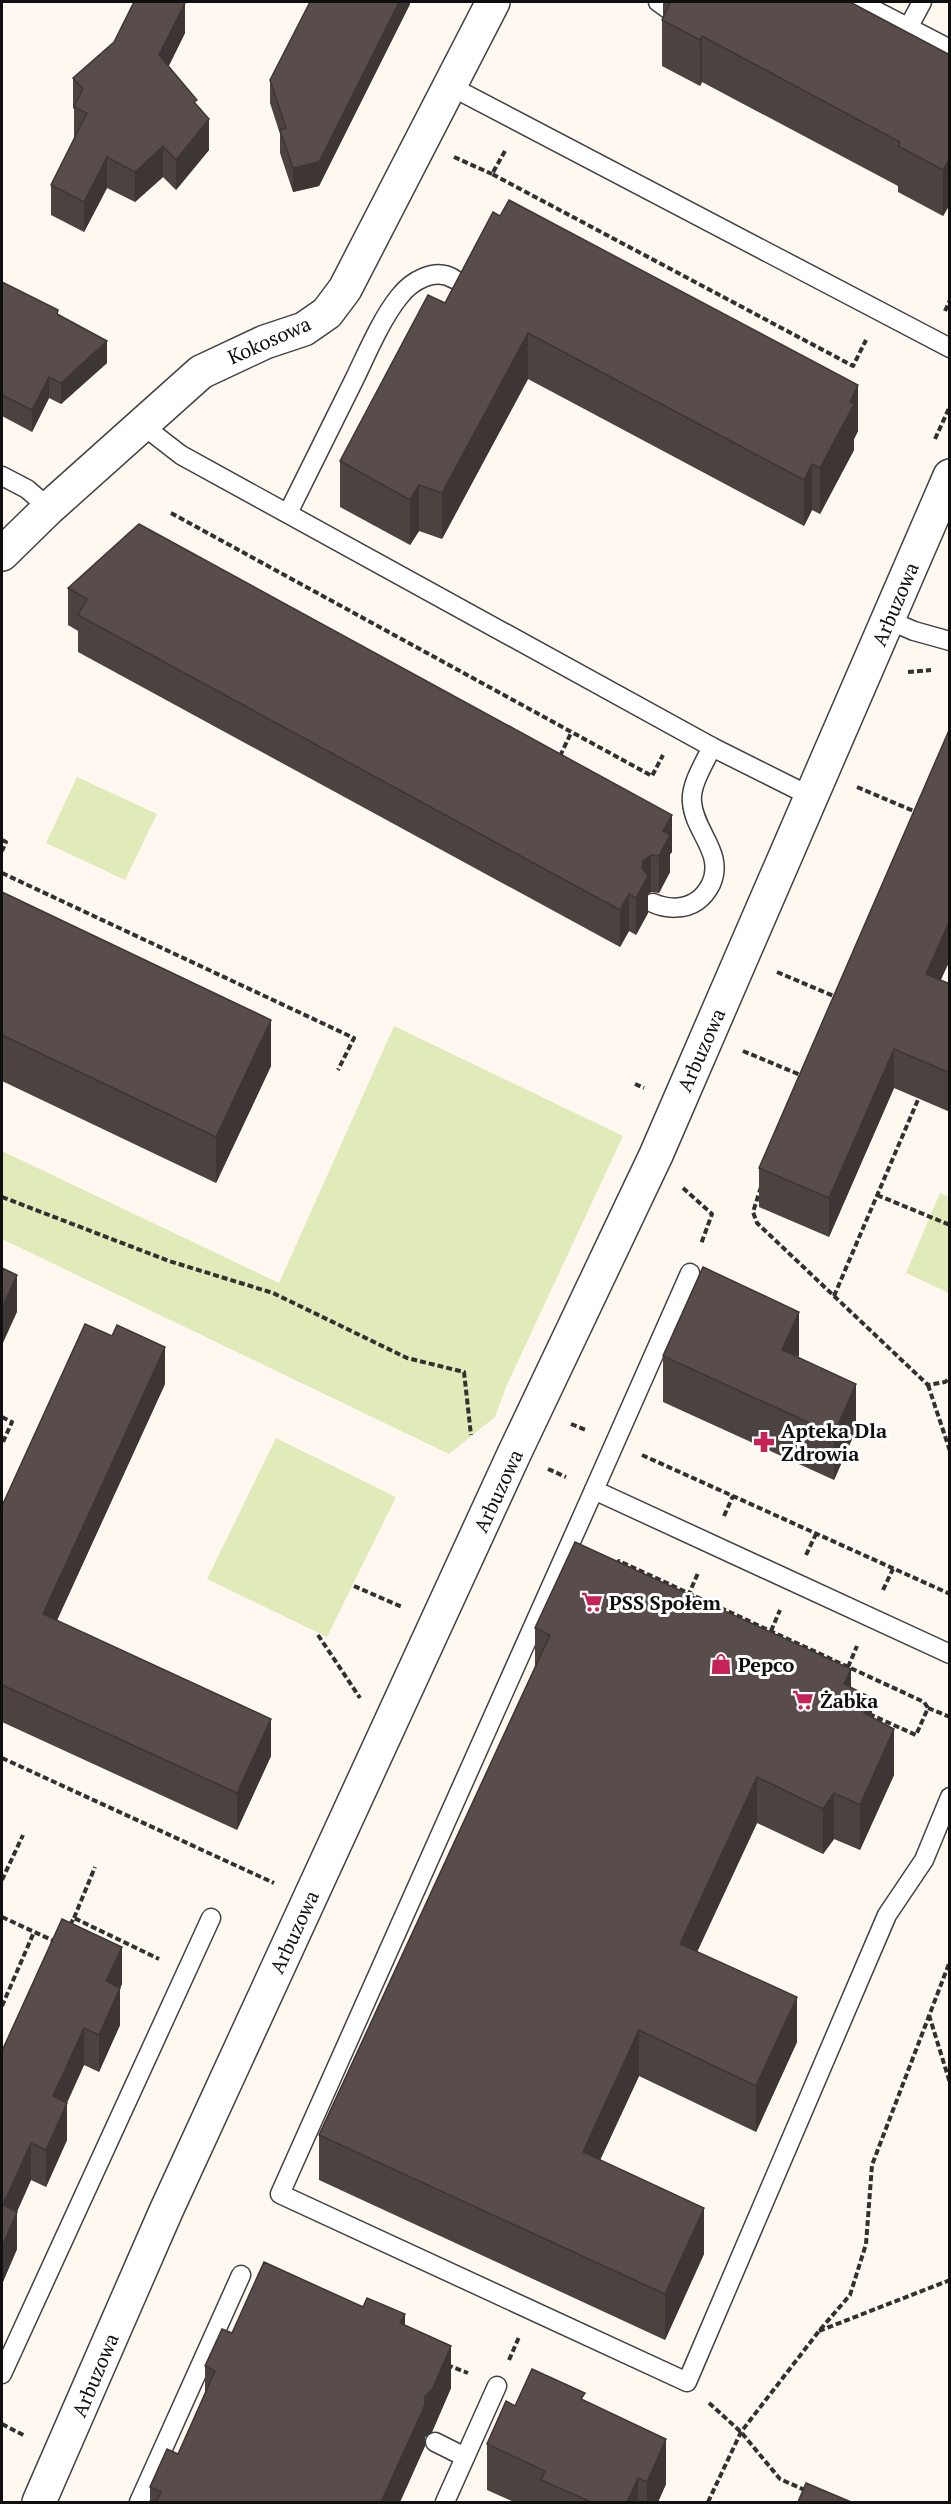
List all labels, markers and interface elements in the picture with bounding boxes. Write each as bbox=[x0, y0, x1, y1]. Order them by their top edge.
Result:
street label: Kokosowa bbox=[223, 310, 315, 370]
street label: Arbuzowa bbox=[865, 558, 925, 650]
street label: Arbuzowa bbox=[671, 1004, 731, 1096]
place label: Apteka Dla Zdrowia bbox=[781, 1417, 887, 1467]
pharmacy icon: Apteka Dla Zdrowia bbox=[752, 1430, 776, 1454]
street label: Arbuzowa bbox=[467, 1445, 529, 1537]
place label: PSS Społem bbox=[609, 1589, 722, 1616]
supermarket icon: PSS Społem bbox=[580, 1590, 604, 1614]
place label: Pepco bbox=[738, 1651, 794, 1678]
shop icon: Pepco bbox=[709, 1652, 733, 1676]
place label: Żabka bbox=[820, 1687, 878, 1714]
supermarket icon: Żabka bbox=[791, 1688, 815, 1712]
street label: Arbuzowa bbox=[263, 1886, 325, 1978]
street label: Arbuzowa bbox=[65, 2329, 125, 2421]

